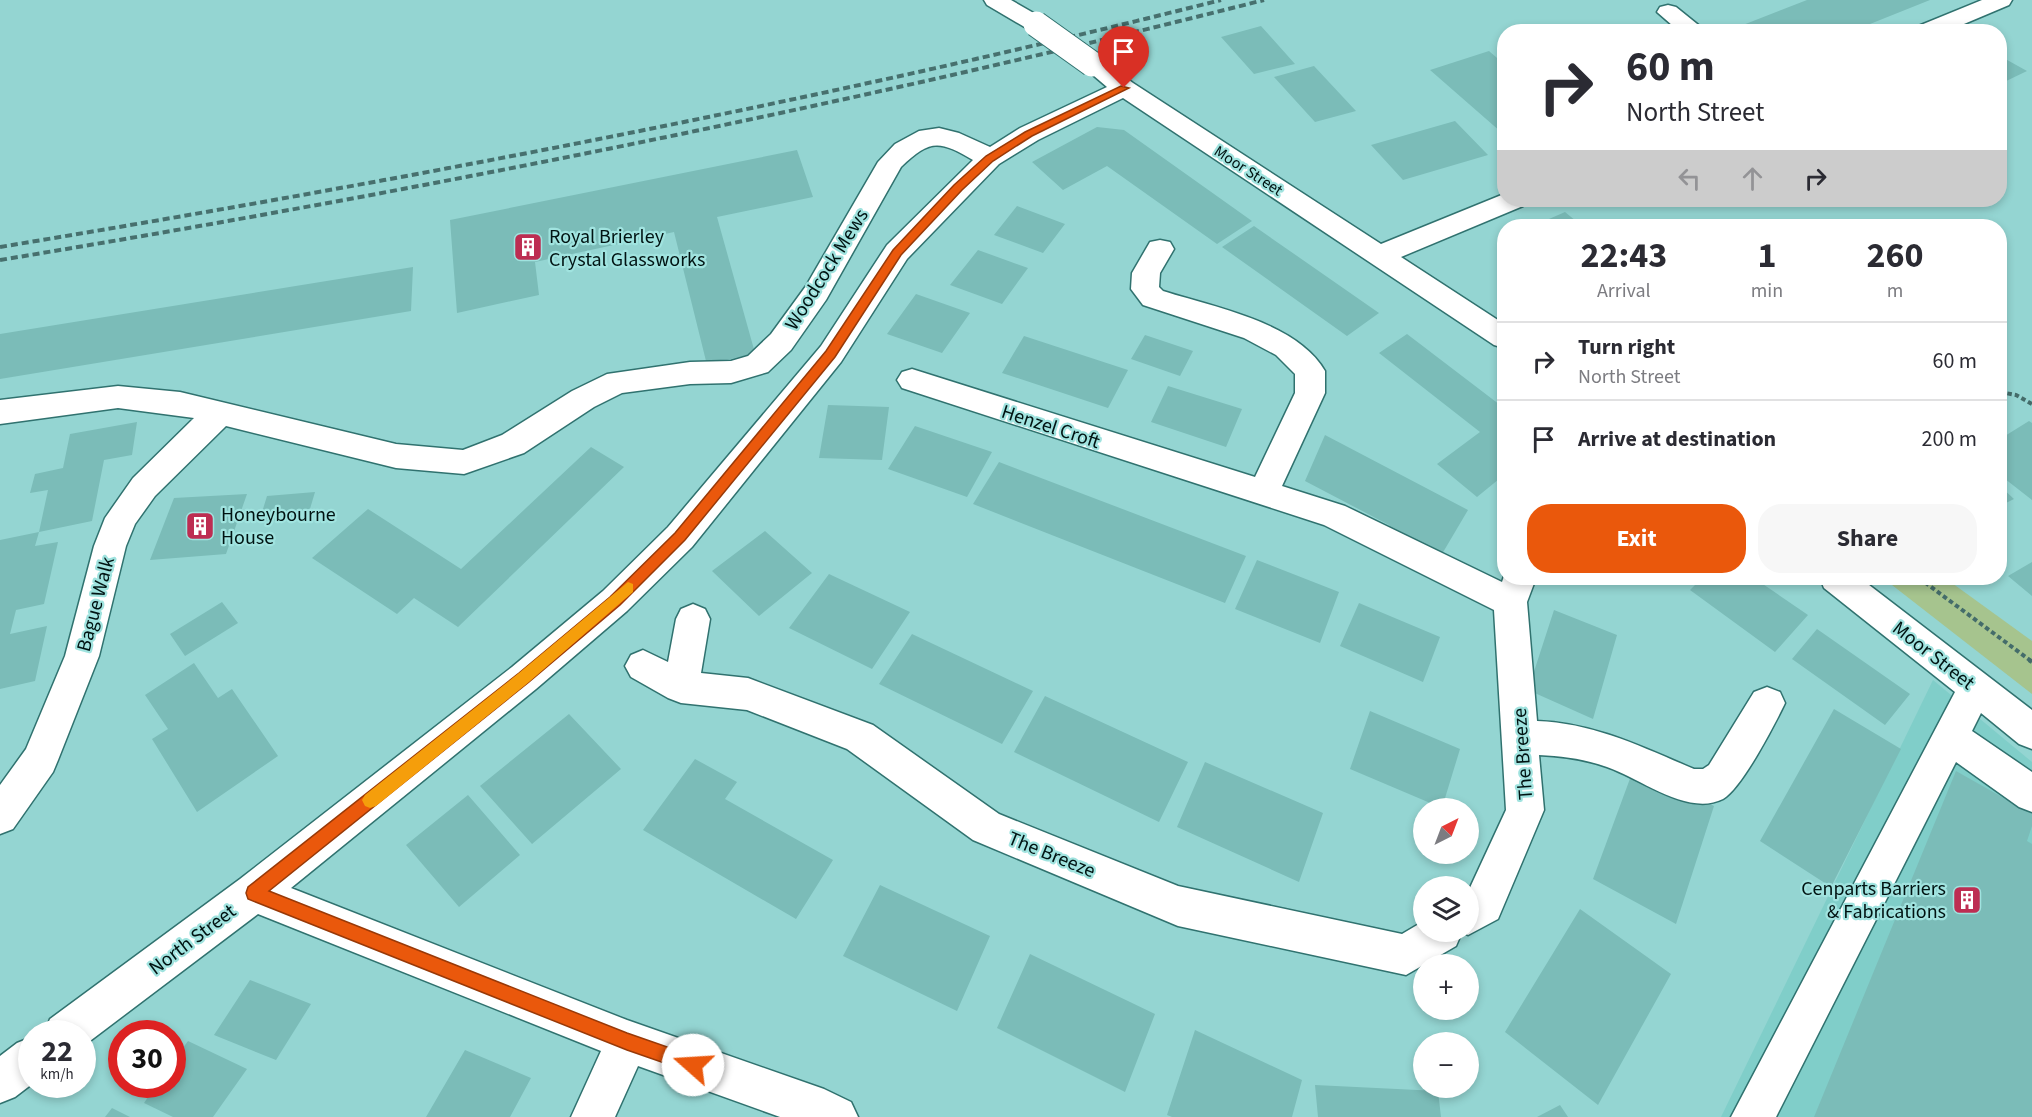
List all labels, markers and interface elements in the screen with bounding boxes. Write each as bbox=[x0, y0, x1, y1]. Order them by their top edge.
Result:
pin bbox=[1098, 26, 1149, 88]
icon: arrive bbox=[1107, 35, 1140, 68]
text: 60 m bbox=[1626, 37, 1715, 97]
icon: right bbox=[1527, 48, 1605, 126]
text: North Street bbox=[1626, 93, 1764, 132]
street label: Moor Street bbox=[1210, 140, 1288, 202]
icon: left bbox=[1673, 162, 1706, 195]
icon: ahead bbox=[1736, 162, 1769, 195]
icon: right bbox=[1799, 162, 1832, 195]
street label: Woodcock Mews bbox=[778, 203, 875, 336]
place label: Royal Brierley Crystal Glassworks bbox=[549, 223, 705, 274]
text: 22:43 bbox=[1580, 230, 1667, 281]
text: 1 bbox=[1757, 230, 1776, 281]
text: 260 bbox=[1867, 230, 1924, 281]
building icon: Royal Brierley Crystal Glassworks bbox=[512, 231, 544, 263]
text: Arrival bbox=[1597, 277, 1651, 305]
text: min bbox=[1751, 277, 1783, 305]
text: m bbox=[1887, 277, 1903, 305]
text: Turn right bbox=[1578, 331, 1675, 363]
icon: right bbox=[1527, 345, 1560, 378]
text: 60 m bbox=[1932, 345, 1977, 377]
text: North Street bbox=[1578, 363, 1680, 391]
street label: Henzel Croft bbox=[998, 398, 1104, 456]
icon: arrive bbox=[1527, 423, 1560, 456]
text: Arrive at destination bbox=[1578, 423, 1776, 455]
text: 200 m bbox=[1922, 423, 1977, 455]
place label: Honeybourne House bbox=[221, 501, 336, 552]
button: Exit bbox=[1527, 504, 1746, 573]
button: Share bbox=[1758, 504, 1977, 573]
building icon: Honeybourne House bbox=[184, 510, 216, 542]
street label: Bague Walk bbox=[70, 554, 122, 655]
street label: Moor Street bbox=[1886, 615, 1981, 697]
street label: The Breeze bbox=[1506, 707, 1540, 801]
north arrow bbox=[1413, 798, 1479, 864]
map controls bbox=[1413, 798, 1479, 1098]
street label: The Breeze bbox=[1004, 825, 1100, 885]
place label: Cenparts Barriers & Fabrications bbox=[1801, 875, 1946, 926]
button: layers bbox=[1413, 876, 1479, 942]
building icon: Cenparts Barriers & Fabrications bbox=[1951, 884, 1983, 916]
street label: North Street bbox=[143, 898, 242, 982]
button: + bbox=[1413, 954, 1479, 1020]
speed limit sign: 30 bbox=[108, 1020, 186, 1098]
text: 22 bbox=[41, 1030, 73, 1073]
button: − bbox=[1413, 1032, 1479, 1098]
position arrow bbox=[661, 1033, 725, 1097]
text: km/h bbox=[40, 1064, 74, 1085]

